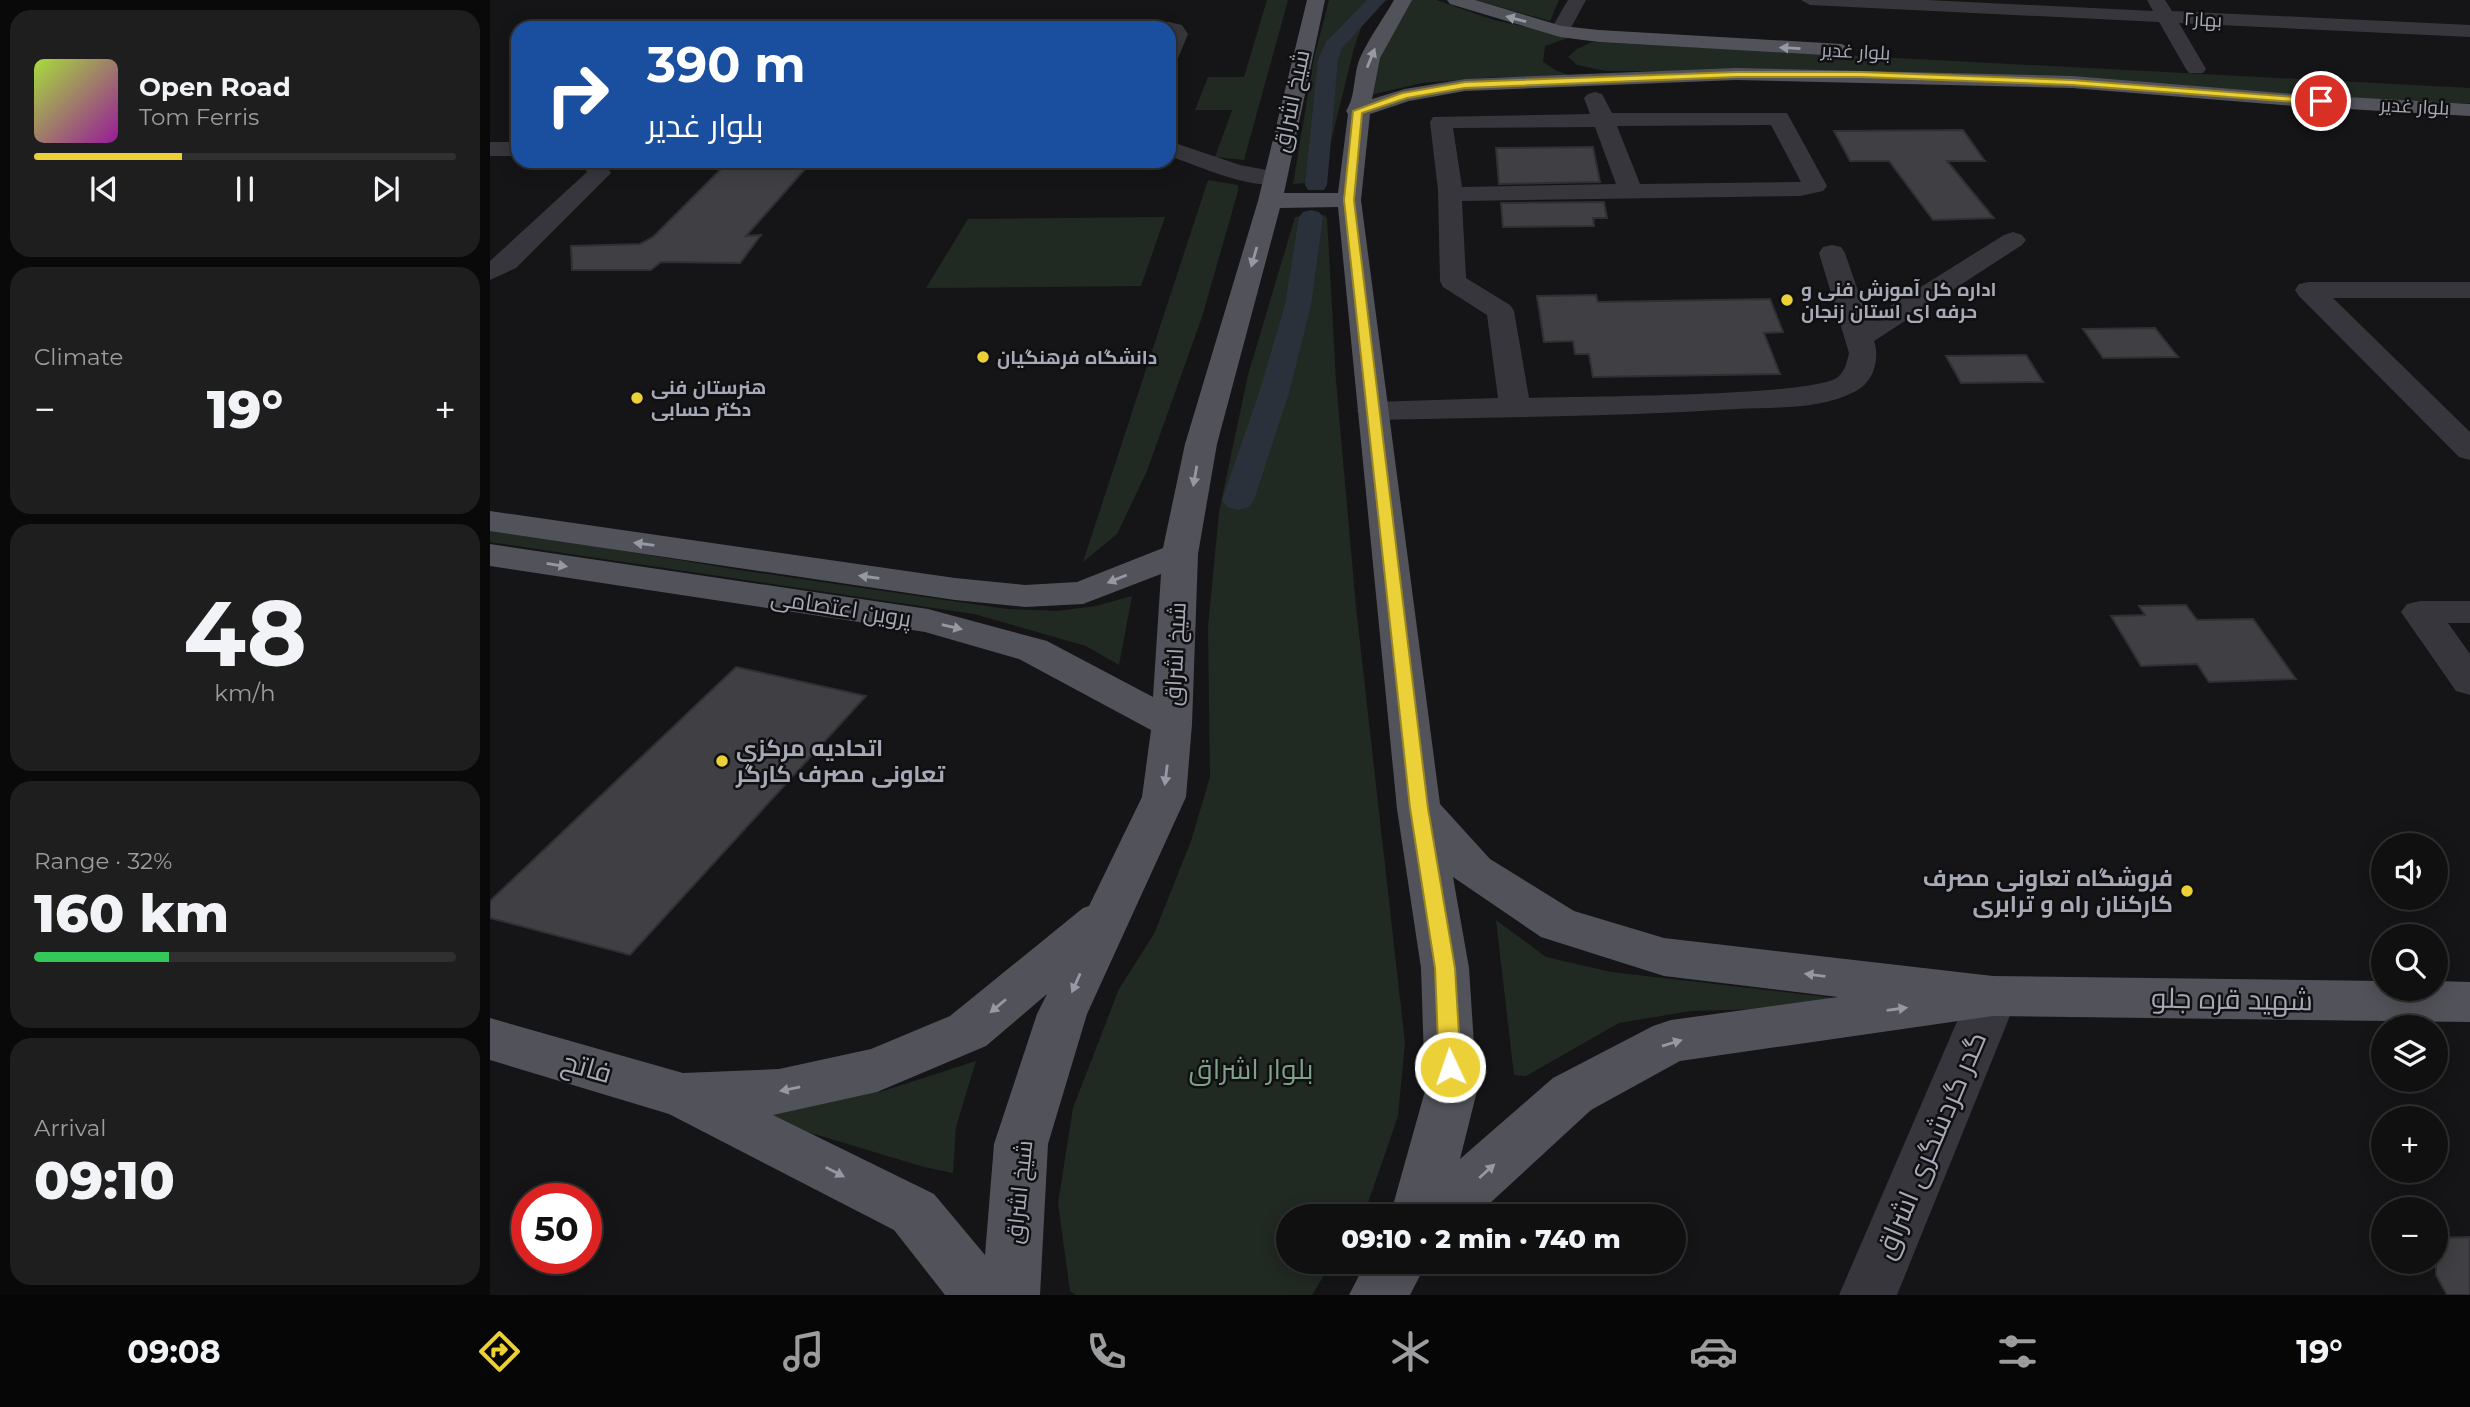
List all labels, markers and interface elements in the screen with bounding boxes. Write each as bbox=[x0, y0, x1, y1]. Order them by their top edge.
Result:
street label: بهار۲ bbox=[2183, 7, 2223, 32]
one-way arrow bbox=[1505, 13, 1527, 24]
text: 390 m bbox=[647, 35, 806, 94]
street label: بلوار غدیر bbox=[1820, 38, 1891, 65]
one-way arrow bbox=[1779, 42, 1801, 53]
street label: شیخ اشراق bbox=[1266, 47, 1317, 155]
one-way arrow bbox=[1365, 48, 1376, 69]
icon: right bbox=[532, 49, 623, 140]
text: Open Road bbox=[139, 71, 291, 103]
pin bbox=[2291, 71, 2351, 131]
icon: arrive bbox=[2302, 82, 2340, 120]
street label: بلوار غدیر bbox=[2379, 93, 2450, 120]
text: Tom Ferris bbox=[139, 103, 259, 131]
text: بلوار غدیر bbox=[647, 106, 763, 145]
icon: previous bbox=[85, 170, 123, 208]
icon: pause bbox=[226, 170, 264, 208]
icon: next bbox=[367, 170, 405, 208]
one-way arrow bbox=[1248, 246, 1258, 267]
place label: اداره کل آموزش فنی و حرفه ای استان زنجان bbox=[1801, 278, 1997, 324]
marker: اداره کل آموزش فنی و حرفه ای استان زنجان bbox=[1779, 292, 1795, 308]
text: Climate bbox=[34, 343, 123, 371]
place label: دانشگاه فرهنگیان bbox=[997, 346, 1157, 369]
marker: دانشگاه فرهنگیان bbox=[975, 349, 991, 365]
place label: هنرستان فنی دکتر حسابی bbox=[651, 376, 766, 421]
text: 19° bbox=[207, 378, 283, 441]
text: − bbox=[34, 386, 56, 433]
text: + bbox=[434, 386, 456, 433]
marker: هنرستان فنی دکتر حسابی bbox=[629, 390, 645, 406]
one-way arrow bbox=[1189, 465, 1200, 487]
one-way arrow bbox=[633, 538, 655, 549]
one-way arrow bbox=[547, 560, 569, 571]
one-way arrow bbox=[858, 571, 880, 582]
one-way arrow bbox=[1107, 574, 1128, 585]
text: 48 bbox=[183, 578, 307, 689]
street label: پروین اعتصامی bbox=[769, 583, 913, 634]
street label: شیخ اشراق bbox=[1158, 601, 1194, 707]
one-way arrow bbox=[941, 622, 963, 633]
text: km/h bbox=[214, 679, 276, 707]
place label: اتحادیه مرکزی تعاونی مصرف کارگر bbox=[735, 734, 945, 788]
marker: اتحادیه مرکزی تعاونی مصرف کارگر bbox=[714, 753, 730, 769]
one-way arrow bbox=[1160, 765, 1171, 787]
map controls bbox=[2371, 833, 2448, 1274]
button: sound bbox=[2371, 833, 2448, 910]
text: Range · 32% bbox=[34, 847, 172, 875]
place label: فروشگاه تعاونی مصرف کارکنان راه و ترابری bbox=[1923, 864, 2173, 918]
text: 160 km bbox=[34, 882, 229, 945]
marker: فروشگاه تعاونی مصرف کارکنان راه و ترابری bbox=[2179, 883, 2195, 899]
button: search bbox=[2371, 924, 2448, 1001]
one-way arrow bbox=[1804, 969, 1826, 980]
one-way arrow bbox=[1070, 973, 1082, 993]
street label: شهید قره جلو bbox=[2151, 981, 2313, 1017]
one-way arrow bbox=[989, 998, 1007, 1014]
one-way arrow bbox=[1886, 1004, 1908, 1015]
button: layers bbox=[2371, 1015, 2448, 1092]
street label: گدر گردشگری اشراق bbox=[1867, 1026, 1993, 1264]
position arrow bbox=[1413, 1030, 1487, 1104]
one-way arrow bbox=[1662, 1038, 1683, 1048]
street label: فاتح bbox=[558, 1044, 616, 1092]
park label: بلوار اشراق bbox=[1189, 1052, 1313, 1086]
one-way arrow bbox=[779, 1084, 801, 1095]
button: + bbox=[2371, 1106, 2448, 1183]
text: Arrival bbox=[34, 1114, 107, 1142]
street label: شیخ اشراق bbox=[1000, 1139, 1040, 1245]
text: 09:10 bbox=[34, 1149, 175, 1212]
one-way arrow bbox=[1478, 1164, 1495, 1179]
one-way arrow bbox=[825, 1167, 845, 1178]
speed limit sign: 50 bbox=[511, 1183, 602, 1274]
button: − bbox=[2371, 1197, 2448, 1274]
text: 09:10 · 2 min · 740 m bbox=[1341, 1223, 1621, 1255]
icon: directions bbox=[475, 1327, 524, 1376]
icon: music bbox=[779, 1327, 828, 1376]
icon: phone bbox=[1082, 1327, 1131, 1376]
icon: climate bbox=[1386, 1327, 1435, 1376]
icon: car bbox=[1689, 1327, 1738, 1376]
icon: filters bbox=[1993, 1327, 2042, 1376]
text: 09:08 bbox=[127, 1332, 221, 1371]
text: 19° bbox=[2296, 1332, 2343, 1371]

